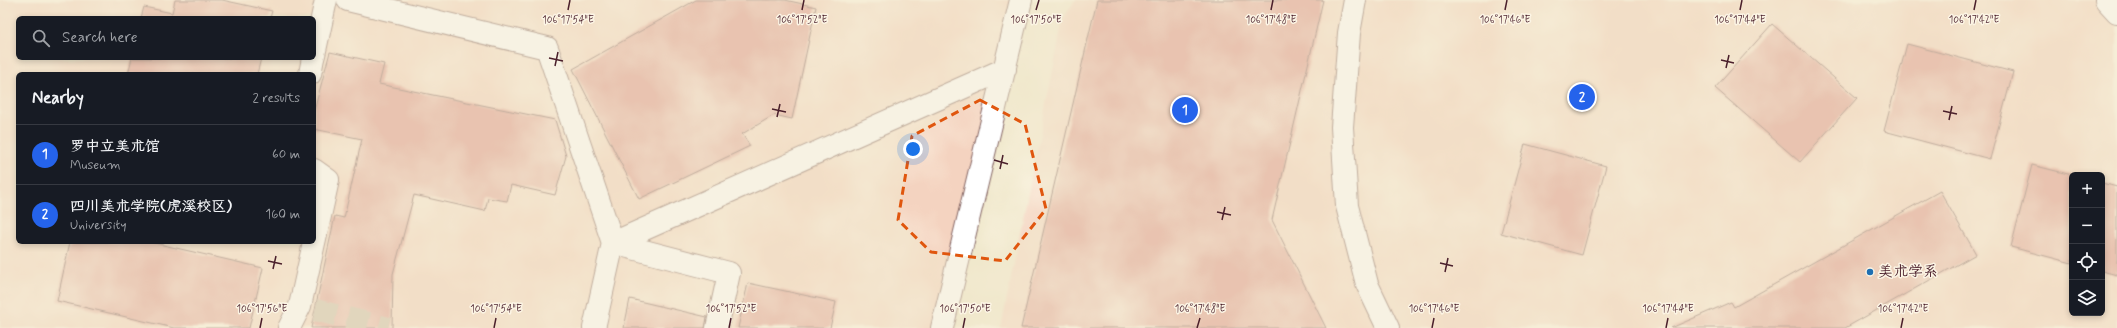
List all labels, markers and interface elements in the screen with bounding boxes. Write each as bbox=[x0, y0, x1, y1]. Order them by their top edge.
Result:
text: 106°17'54"E bbox=[542, 13, 594, 27]
text: 106°17'52"E bbox=[777, 13, 827, 27]
text: 106°17'50"E bbox=[1010, 13, 1062, 27]
text: 106°17'48"E bbox=[1246, 13, 1296, 27]
text: 106°17'46"E bbox=[1480, 13, 1531, 27]
text: 106°17'44"E bbox=[1714, 13, 1766, 27]
text: 106°17'42"E bbox=[1949, 13, 1999, 27]
search box bbox=[16, 16, 316, 60]
icon: search bbox=[30, 27, 52, 49]
text: Search here bbox=[62, 28, 138, 48]
pin: 2 bbox=[1569, 82, 1595, 112]
text: Nearby bbox=[32, 87, 84, 109]
text: 2 results bbox=[253, 90, 300, 107]
pin: 1 bbox=[1172, 95, 1198, 125]
text: 罗中立美术馆 bbox=[70, 137, 160, 157]
your location bbox=[903, 139, 923, 159]
text: 1 bbox=[42, 146, 48, 163]
text: 60 m bbox=[272, 146, 300, 163]
text: Museum bbox=[70, 157, 121, 174]
map controls bbox=[2069, 172, 2105, 316]
button: + bbox=[2069, 172, 2105, 208]
text: 四川美术学院(虎溪校区) bbox=[70, 197, 232, 217]
text: 2 bbox=[42, 206, 48, 223]
text: 160 m bbox=[265, 206, 300, 223]
button: − bbox=[2069, 208, 2105, 244]
text: University bbox=[70, 217, 126, 234]
button: locate bbox=[2069, 244, 2105, 280]
place label: 美术学系 bbox=[1878, 262, 1938, 282]
marker: 美术学系 bbox=[1865, 267, 1875, 277]
button: layers bbox=[2069, 280, 2105, 316]
text: 106°17'56"E bbox=[237, 302, 288, 316]
text: 106°17'54"E bbox=[470, 302, 522, 316]
text: 106°17'52"E bbox=[706, 302, 756, 316]
text: 106°17'50"E bbox=[939, 302, 991, 316]
text: 106°17'48"E bbox=[1175, 302, 1225, 316]
text: 106°17'46"E bbox=[1409, 302, 1460, 316]
text: 106°17'44"E bbox=[1642, 302, 1694, 316]
text: 106°17'42"E bbox=[1878, 302, 1928, 316]

